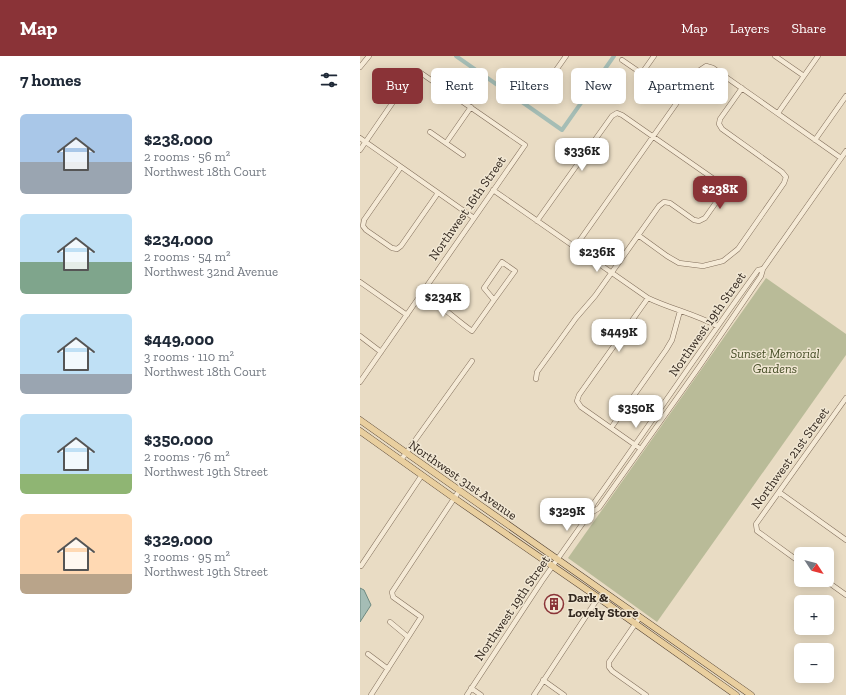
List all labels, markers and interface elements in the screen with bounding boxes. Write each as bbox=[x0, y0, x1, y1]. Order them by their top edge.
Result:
text: Map bbox=[20, 17, 57, 40]
text: Map bbox=[681, 20, 708, 37]
text: Layers bbox=[730, 20, 769, 37]
text: Share bbox=[791, 20, 826, 37]
chip: Buy bbox=[372, 68, 423, 104]
chip: Rent bbox=[431, 68, 488, 104]
chip: Filters bbox=[496, 68, 563, 104]
chip: New bbox=[571, 68, 626, 104]
chip: Apartment bbox=[634, 68, 728, 104]
icon: filters bbox=[318, 69, 340, 91]
text: 7 homes bbox=[20, 70, 81, 90]
text: $238,000 bbox=[144, 129, 213, 149]
icon: home bbox=[52, 130, 100, 178]
pin: $336K bbox=[554, 138, 610, 172]
text: $336K bbox=[564, 143, 600, 158]
text: 2 rooms · 56 m² bbox=[144, 149, 230, 164]
street label: Northwest 16th Street bbox=[425, 153, 509, 263]
text: Northwest 18th Court bbox=[144, 164, 266, 179]
pin: $238K bbox=[692, 176, 748, 210]
text: $238K bbox=[702, 181, 738, 196]
text: $234,000 bbox=[144, 229, 213, 249]
icon: home bbox=[52, 230, 100, 278]
pin: $236K bbox=[569, 239, 625, 273]
text: $236K bbox=[579, 244, 615, 259]
text: 2 rooms · 54 m² bbox=[144, 249, 230, 264]
text: Northwest 32nd Avenue bbox=[144, 264, 278, 279]
street label: Northwest 19th Street bbox=[665, 269, 749, 379]
pin: $234K bbox=[415, 284, 471, 318]
text: $234K bbox=[425, 289, 461, 304]
pin: $449K bbox=[591, 319, 647, 353]
text: $449K bbox=[601, 324, 637, 339]
text: $449,000 bbox=[144, 329, 214, 349]
icon: home bbox=[52, 330, 100, 378]
park label: Sunset Memorial Gardens bbox=[730, 346, 820, 376]
text: 3 rooms · 110 m² bbox=[144, 349, 234, 364]
text: Northwest 18th Court bbox=[144, 364, 266, 379]
pin: $350K bbox=[608, 395, 664, 429]
text: $350K bbox=[618, 400, 654, 415]
street label: Northwest 21st Street bbox=[748, 404, 832, 512]
text: $350,000 bbox=[144, 429, 213, 449]
icon: home bbox=[52, 430, 100, 478]
street label: Northwest 31st Avenue bbox=[406, 437, 520, 523]
text: 2 rooms · 76 m² bbox=[144, 449, 230, 464]
text: Northwest 19th Street bbox=[144, 464, 268, 479]
pin: $329K bbox=[539, 498, 595, 532]
text: $329K bbox=[549, 503, 585, 518]
text: $329,000 bbox=[144, 529, 213, 549]
icon: home bbox=[52, 530, 100, 578]
north arrow bbox=[794, 547, 834, 587]
map controls bbox=[794, 547, 834, 683]
text: 3 rooms · 95 m² bbox=[144, 549, 230, 564]
street label: Northwest 19th Street bbox=[471, 552, 553, 664]
text: Northwest 19th Street bbox=[144, 564, 268, 579]
place label: Dark & Lovely Store bbox=[568, 590, 639, 620]
building icon: Dark & Lovely Store bbox=[543, 593, 565, 615]
button: + bbox=[794, 595, 834, 635]
button: − bbox=[794, 643, 834, 683]

